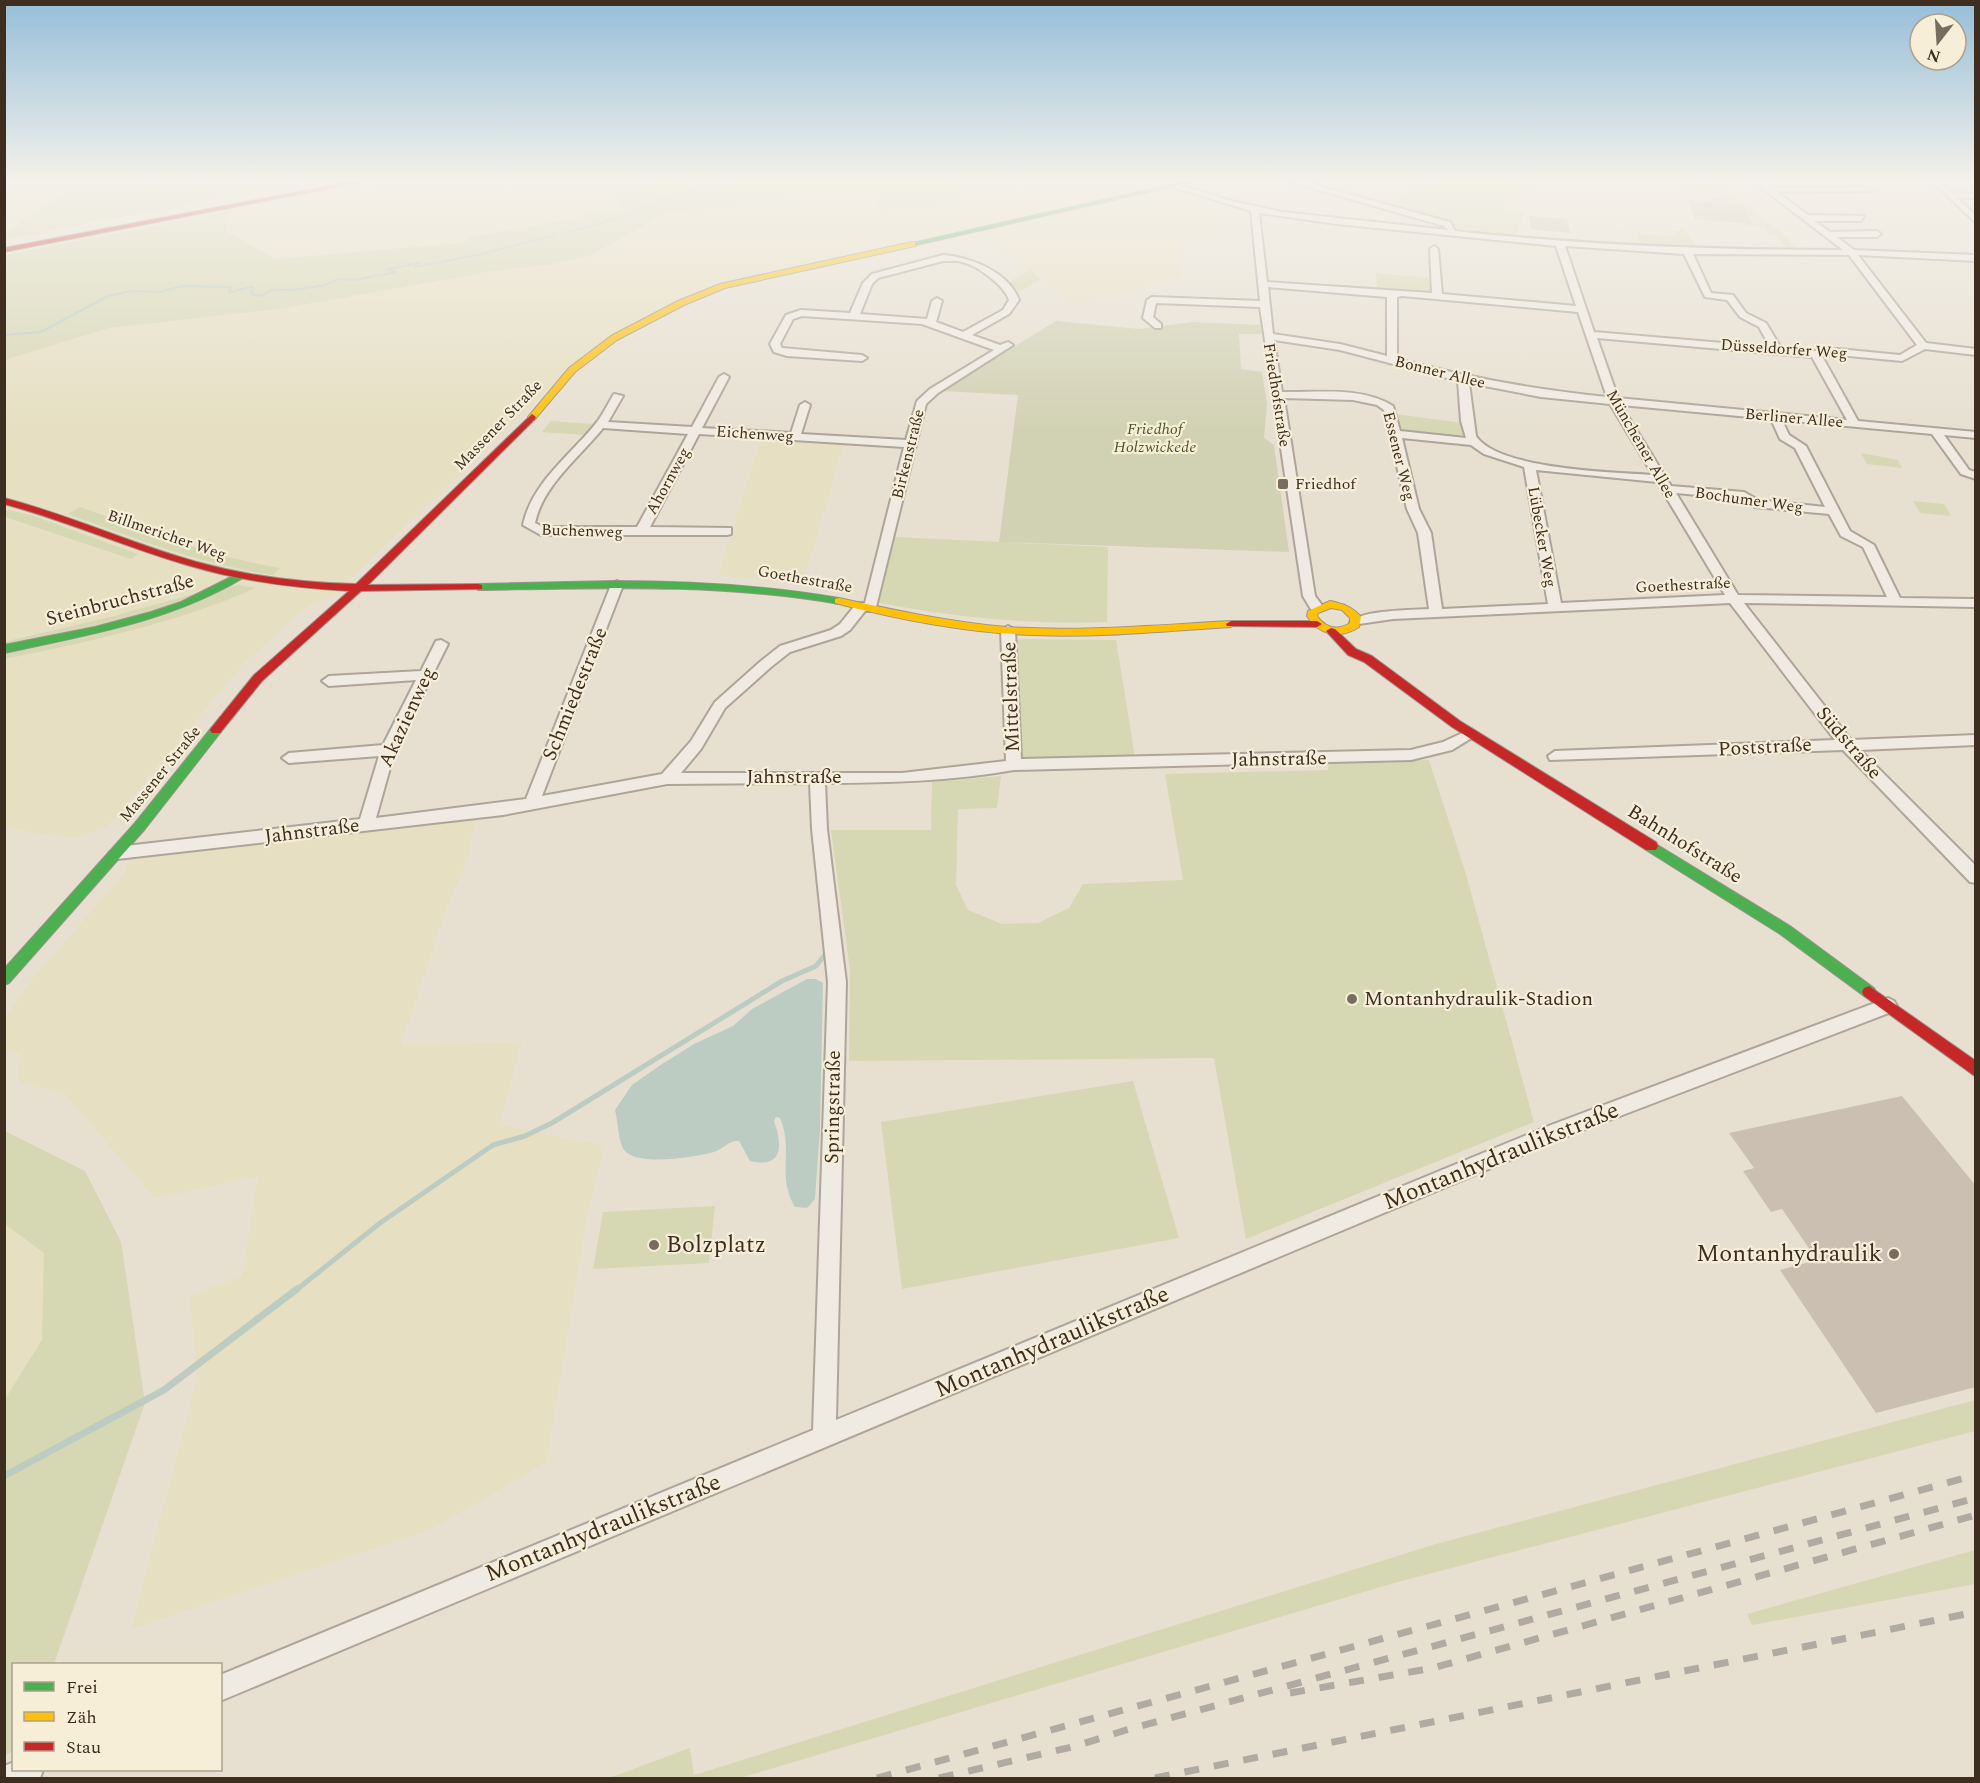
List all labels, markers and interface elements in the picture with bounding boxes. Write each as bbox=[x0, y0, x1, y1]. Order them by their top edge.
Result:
north arrow bbox=[1908, 12, 1968, 72]
text: N bbox=[1924, 42, 1944, 69]
street label: Düsseldorfer Weg bbox=[1720, 333, 1848, 365]
street label: Friedhofstraße bbox=[1257, 341, 1297, 449]
street label: Bonner Allee bbox=[1392, 349, 1488, 395]
street label: Massener Straße bbox=[448, 374, 548, 476]
street label: Münchener Allee bbox=[1600, 385, 1682, 503]
street label: Berliner Allee bbox=[1744, 402, 1844, 434]
street label: Birkenstraße bbox=[885, 407, 931, 501]
street label: Essener Weg bbox=[1376, 409, 1422, 503]
park label: Friedhof Holzwickede bbox=[1114, 417, 1196, 459]
street label: Eichenweg bbox=[715, 419, 795, 449]
street label: Ahornweg bbox=[640, 443, 696, 519]
place label: Friedhof bbox=[1295, 472, 1357, 496]
marker: Friedhof bbox=[1276, 477, 1290, 491]
street label: Bochumer Weg bbox=[1693, 481, 1805, 519]
street label: Lübecker Weg bbox=[1521, 485, 1563, 589]
street label: Billmericher Weg bbox=[104, 503, 230, 567]
street label: Buchenweg bbox=[541, 518, 623, 544]
street label: Goethestraße bbox=[756, 559, 854, 599]
street label: Steinbruchstraße bbox=[43, 566, 197, 634]
street label: Goethestraße bbox=[1635, 571, 1731, 599]
street label: Schmiedestraße bbox=[535, 623, 615, 765]
street label: Mittelstraße bbox=[994, 641, 1028, 753]
street label: Akazienweg bbox=[371, 662, 443, 772]
street label: Südstraße bbox=[1809, 700, 1889, 786]
street label: Massener Straße bbox=[113, 721, 207, 827]
street label: Poststraße bbox=[1717, 730, 1813, 764]
street label: Jahnstraße bbox=[1231, 743, 1327, 775]
street label: Jahnstraße bbox=[746, 762, 842, 792]
street label: Bahnhofstraße bbox=[1622, 797, 1748, 891]
street label: Jahnstraße bbox=[263, 810, 361, 852]
place label: Montanhydraulik-Stadion bbox=[1364, 984, 1593, 1014]
marker: Montanhydraulik-Stadion bbox=[1345, 992, 1359, 1006]
street label: Springstraße bbox=[817, 1050, 849, 1164]
street label: Montanhydraulikstraße bbox=[1378, 1092, 1624, 1220]
place label: Bolzplatz bbox=[666, 1227, 766, 1263]
place label: Montanhydraulik bbox=[1696, 1236, 1882, 1272]
marker: Bolzplatz bbox=[647, 1238, 661, 1252]
marker: Montanhydraulik bbox=[1887, 1247, 1901, 1261]
street label: Montanhydraulikstraße bbox=[929, 1276, 1175, 1408]
street label: Montanhydraulikstraße bbox=[480, 1464, 726, 1592]
legend bbox=[12, 1663, 222, 1771]
text: Frei bbox=[66, 1674, 98, 1701]
text: Zäh bbox=[66, 1704, 97, 1731]
text: Stau bbox=[66, 1734, 101, 1761]

